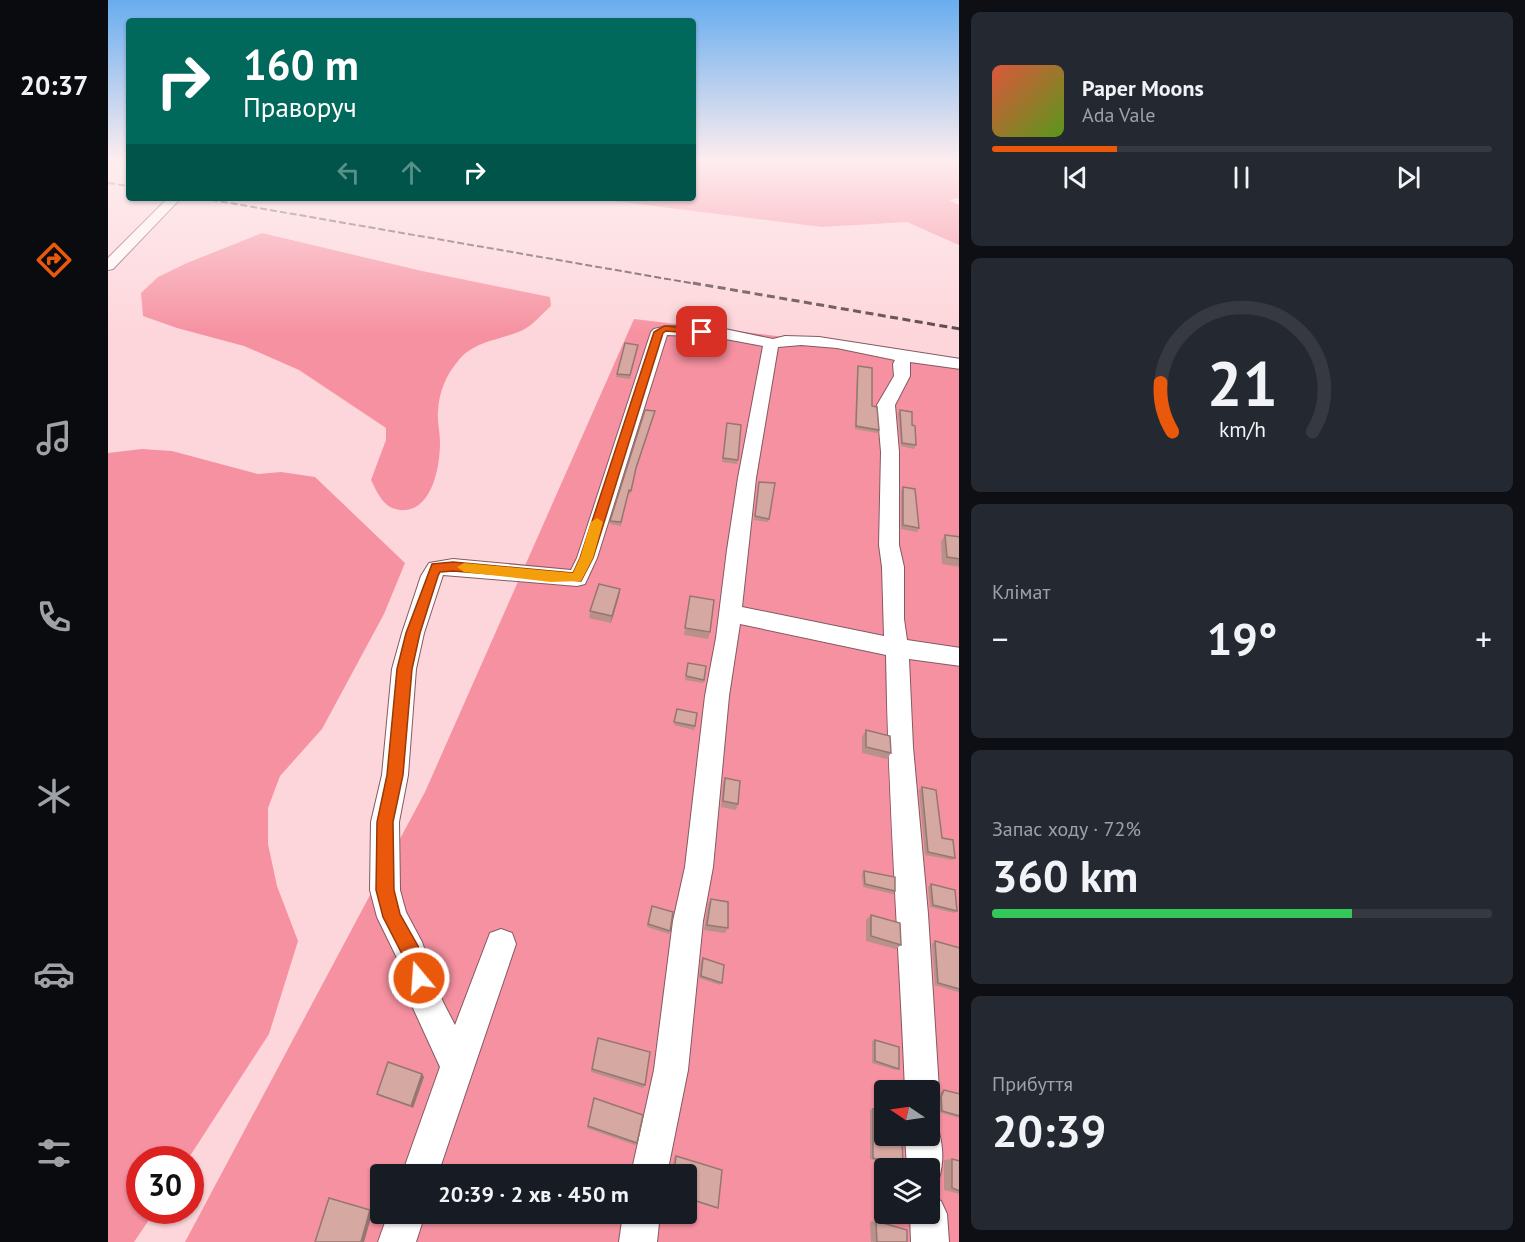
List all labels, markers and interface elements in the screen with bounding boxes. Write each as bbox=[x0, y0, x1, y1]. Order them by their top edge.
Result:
text: 160 m bbox=[243, 37, 359, 92]
icon: right bbox=[144, 42, 222, 120]
text: 20:37 bbox=[20, 68, 88, 102]
text: Paper Moons bbox=[1082, 74, 1204, 102]
text: Праворуч bbox=[243, 90, 357, 124]
text: Ada Vale bbox=[1082, 102, 1155, 128]
icon: left bbox=[332, 156, 365, 189]
icon: ahead bbox=[395, 156, 428, 189]
icon: right bbox=[458, 156, 491, 189]
icon: previous bbox=[1059, 161, 1092, 194]
icon: pause bbox=[1225, 161, 1258, 194]
icon: next bbox=[1392, 161, 1425, 194]
icon: directions bbox=[33, 239, 75, 281]
pin bbox=[676, 306, 727, 357]
icon: arrive bbox=[685, 315, 718, 348]
text: 21 bbox=[1207, 342, 1277, 423]
text: km/h bbox=[1218, 415, 1265, 443]
icon: music bbox=[33, 417, 75, 459]
text: Клімат bbox=[992, 579, 1050, 605]
icon: phone bbox=[33, 596, 75, 638]
text: 19° bbox=[1207, 609, 1277, 667]
text: − bbox=[992, 617, 1009, 660]
text: + bbox=[1475, 617, 1492, 660]
icon: climate bbox=[33, 775, 75, 817]
text: Запас ходу · 72% bbox=[992, 816, 1141, 842]
text: 360 km bbox=[992, 846, 1138, 904]
position arrow bbox=[387, 946, 451, 1010]
icon: car bbox=[33, 953, 75, 995]
text: Прибуття bbox=[992, 1071, 1073, 1097]
north arrow bbox=[874, 1080, 940, 1146]
map controls bbox=[874, 1080, 940, 1224]
text: 20:39 bbox=[992, 1101, 1106, 1159]
icon: filters bbox=[33, 1132, 75, 1174]
speed limit sign: 30 bbox=[126, 1146, 204, 1224]
button: layers bbox=[874, 1158, 940, 1224]
text: 20:39 · 2 хв · 450 m bbox=[438, 1180, 629, 1208]

